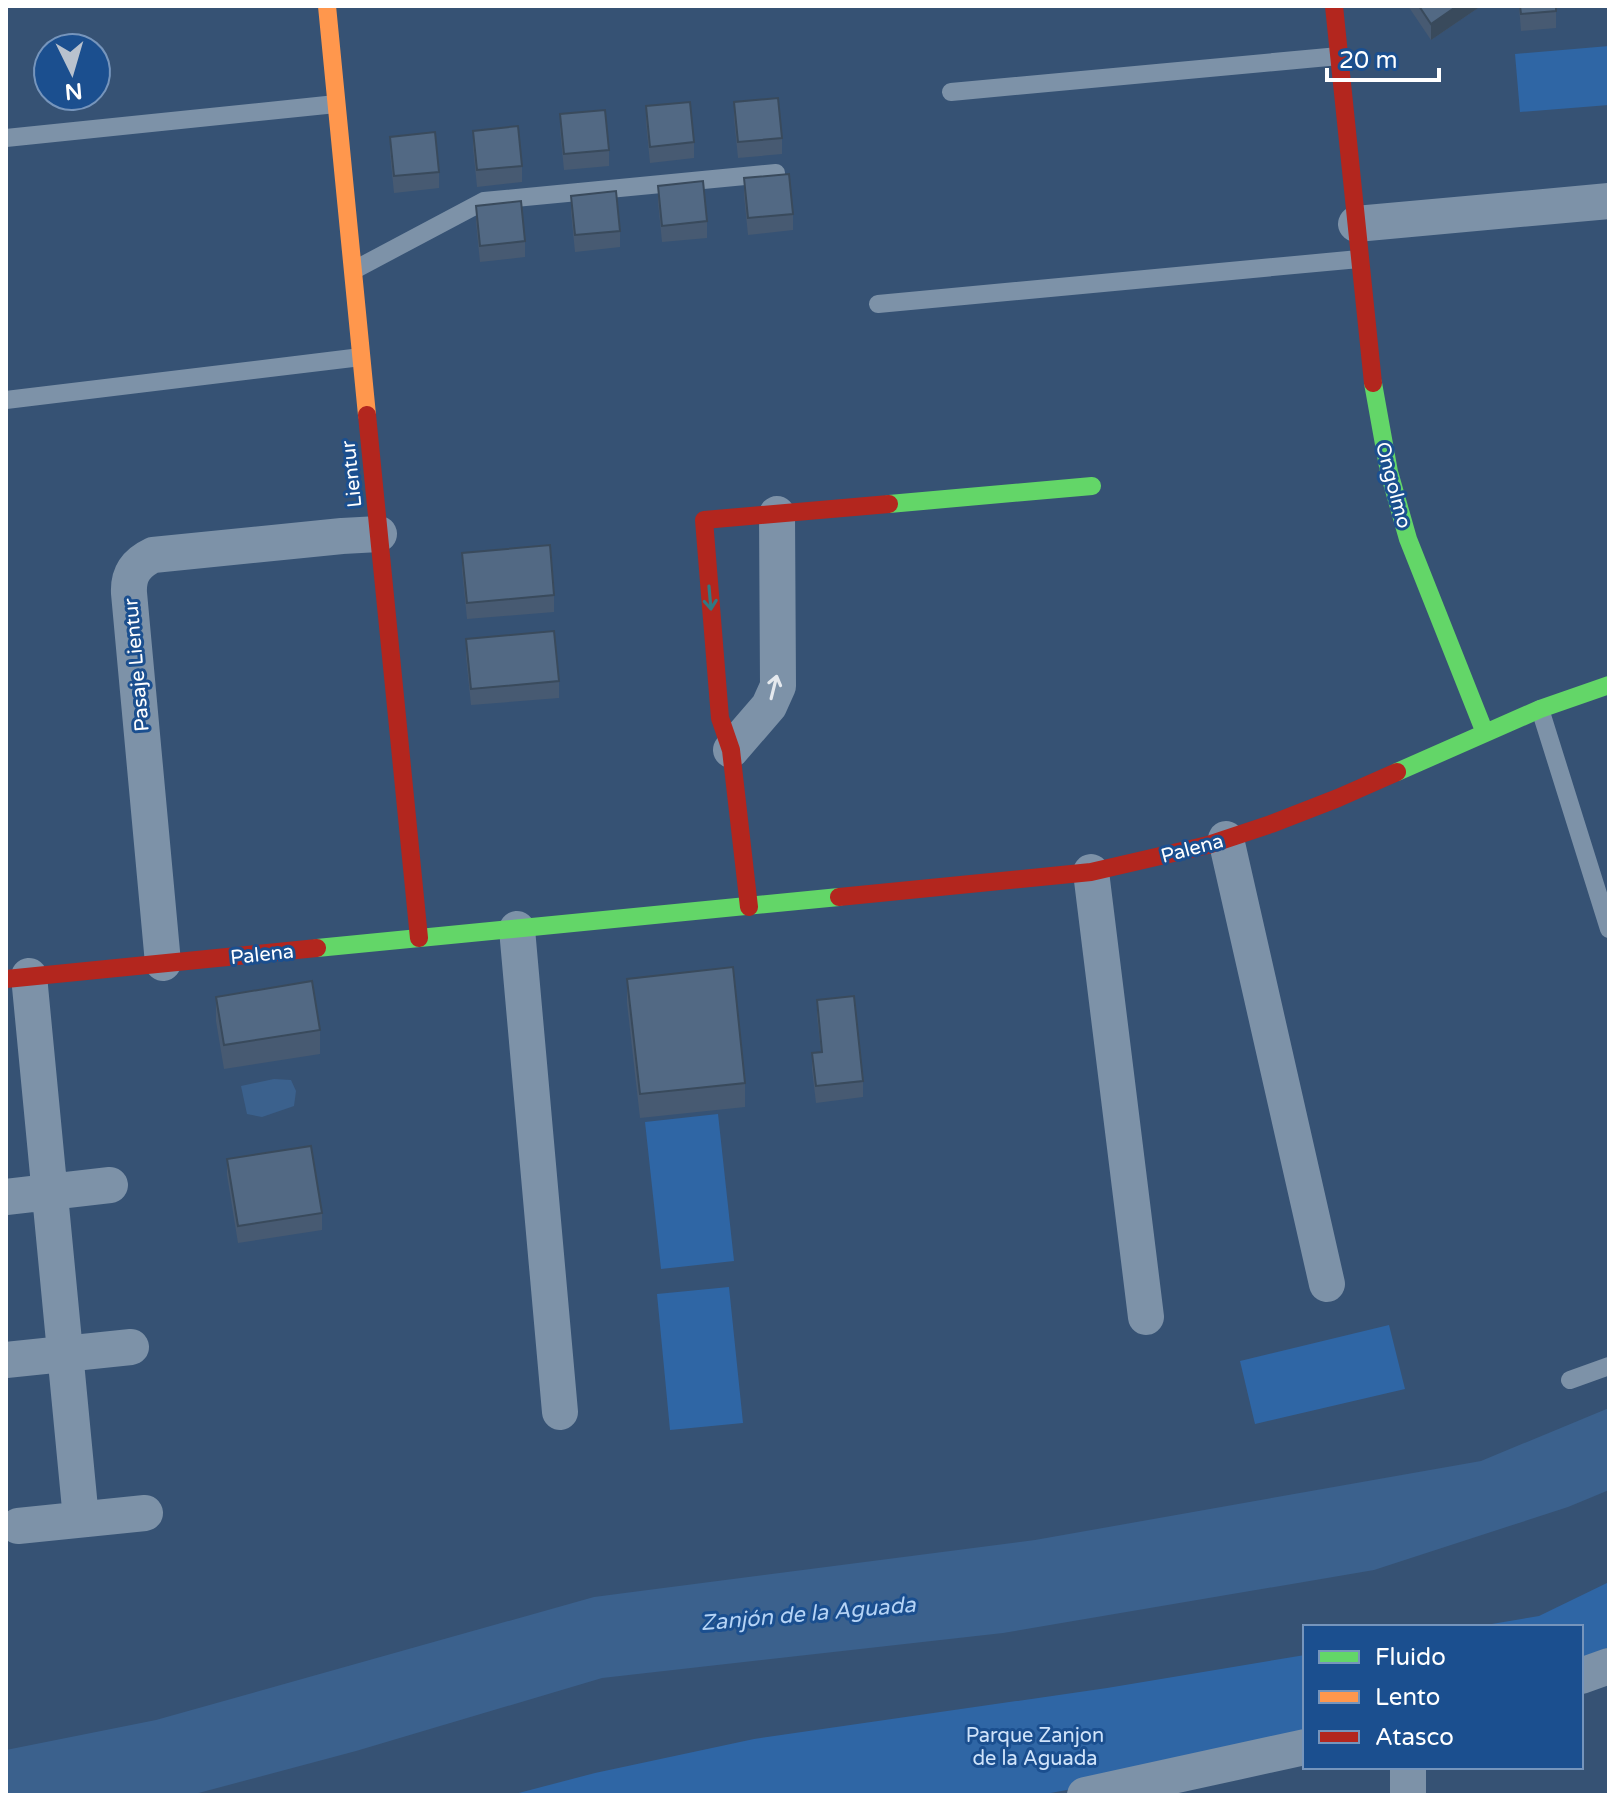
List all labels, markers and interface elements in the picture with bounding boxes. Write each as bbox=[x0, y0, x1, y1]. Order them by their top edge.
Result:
north arrow bbox=[32, 32, 112, 112]
scale bar bbox=[1327, 32, 1439, 82]
text: 20 m bbox=[1339, 46, 1397, 75]
text: N bbox=[64, 77, 84, 105]
street label: Lientur bbox=[337, 439, 367, 509]
street label: Ongolmo bbox=[1370, 439, 1416, 531]
one-way arrow bbox=[703, 584, 718, 611]
street label: Pasaje Lientur bbox=[119, 597, 155, 733]
one-way arrow bbox=[768, 675, 783, 700]
street label: Palena bbox=[1158, 829, 1226, 869]
street label: Palena bbox=[229, 940, 295, 970]
water label: Zanjón de la Aguada bbox=[700, 1592, 917, 1636]
legend bbox=[1303, 1625, 1583, 1769]
text: Fluido bbox=[1375, 1643, 1446, 1672]
text: Lento bbox=[1375, 1683, 1440, 1712]
text: Atasco bbox=[1375, 1723, 1454, 1752]
park label: Parque Zanjon de la Aguada bbox=[966, 1724, 1104, 1771]

